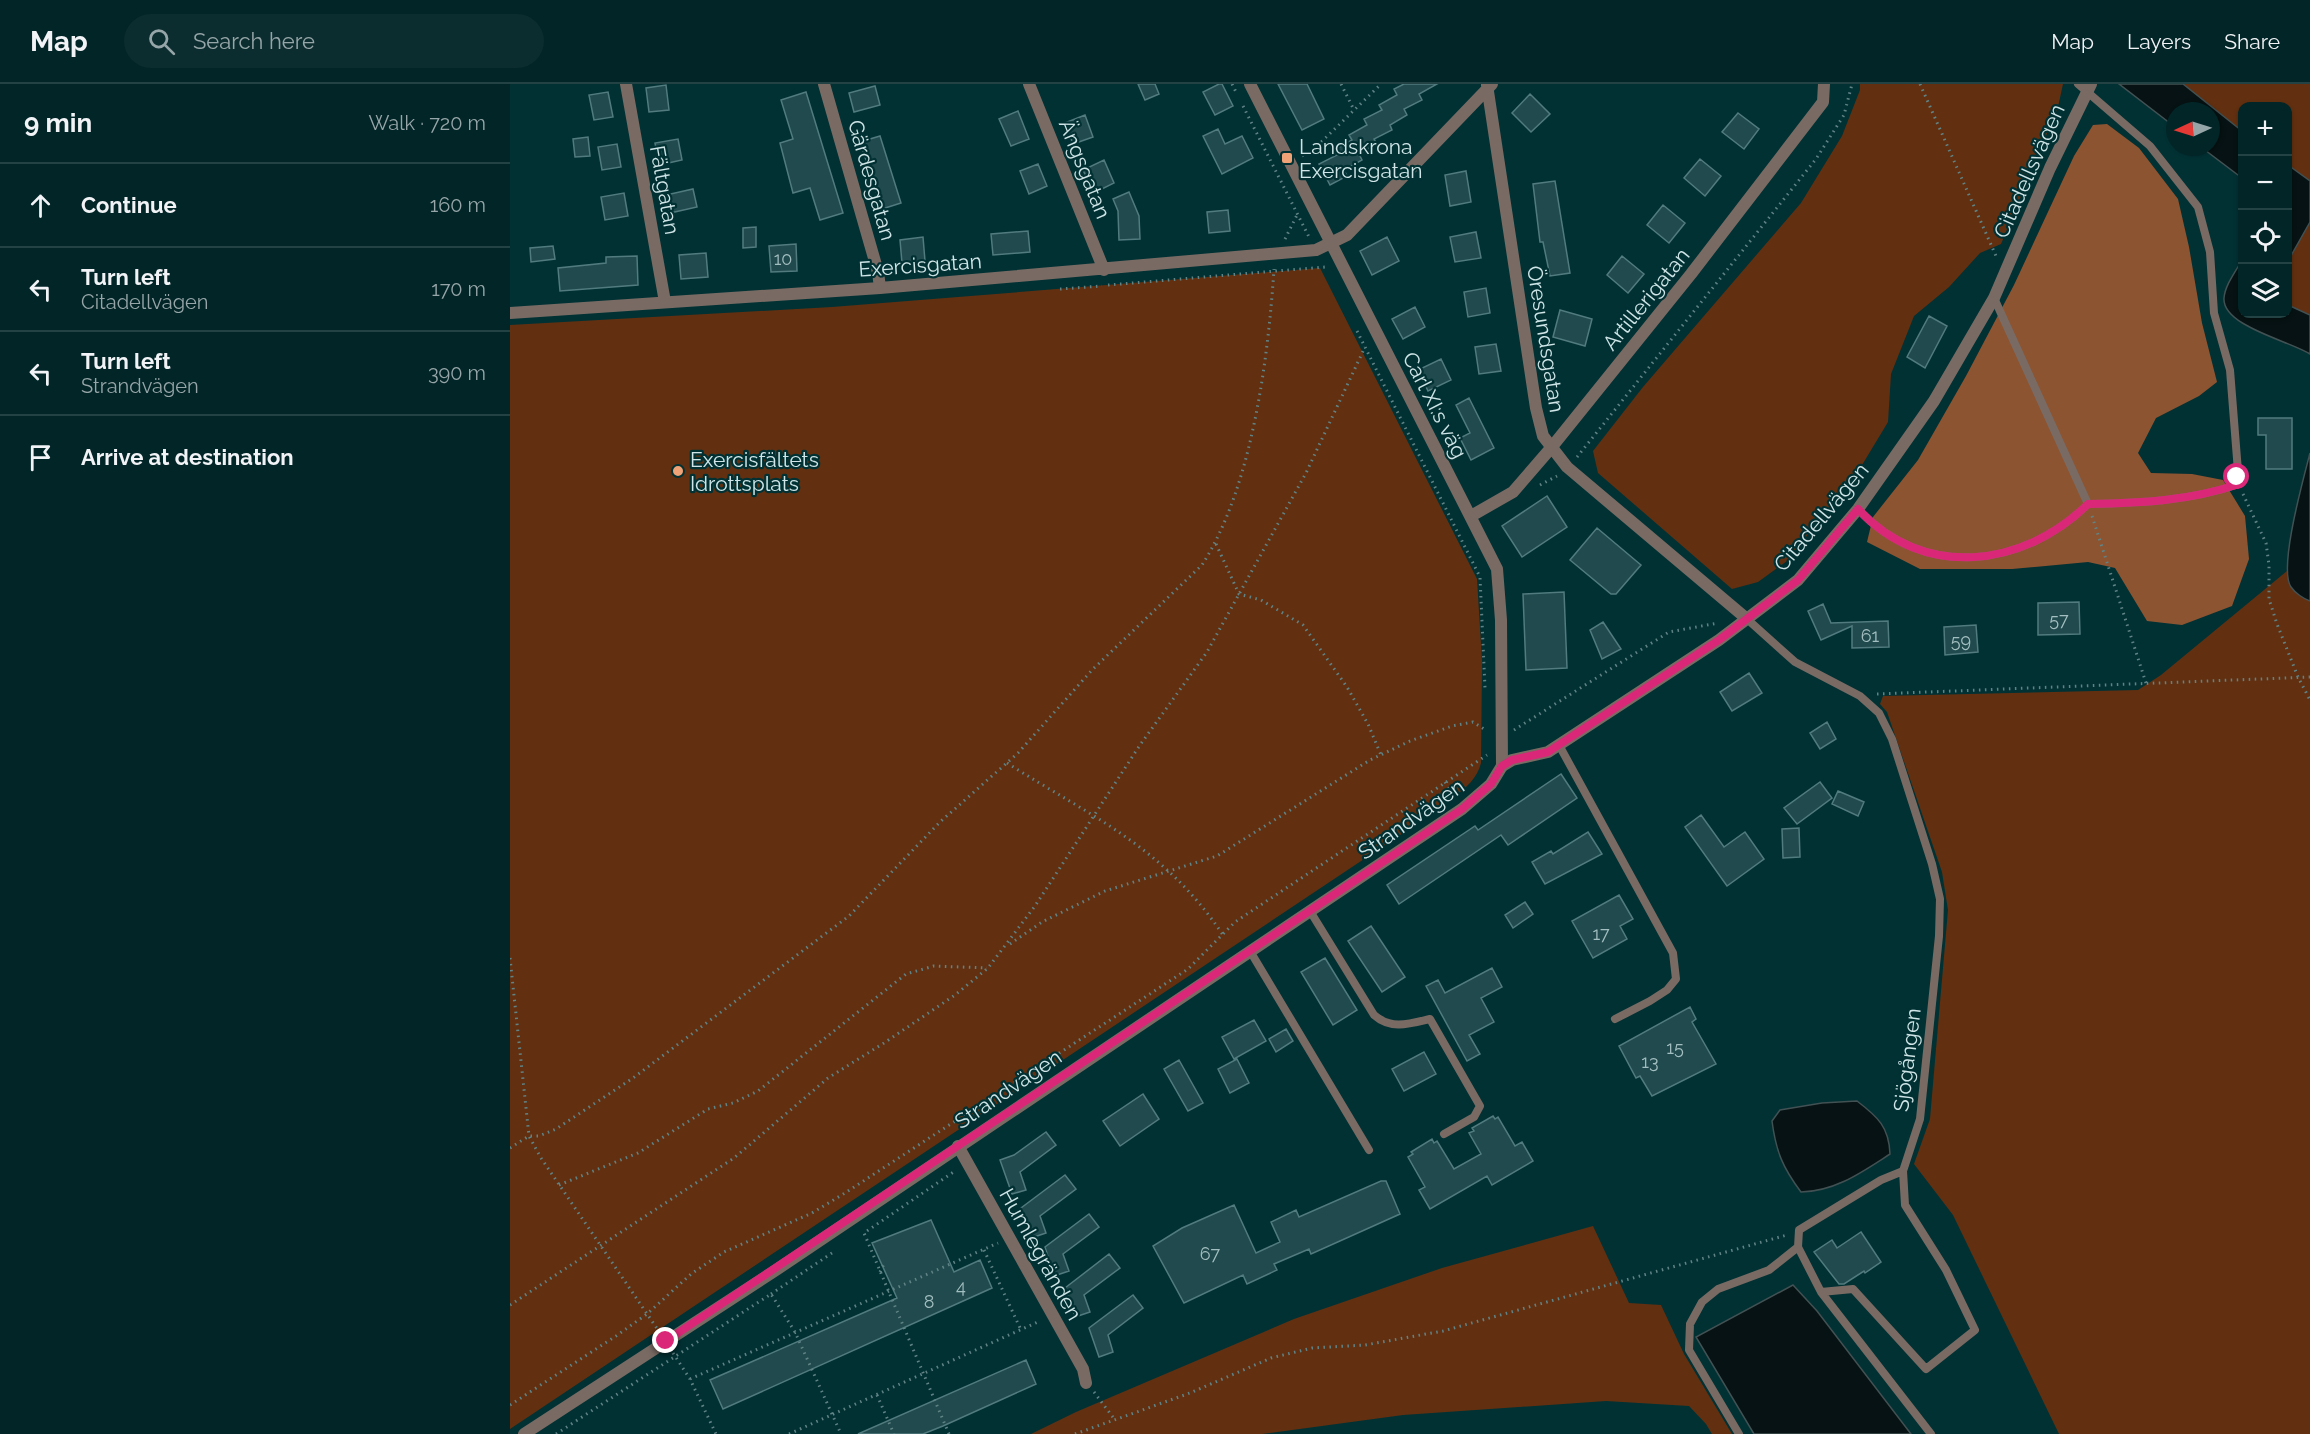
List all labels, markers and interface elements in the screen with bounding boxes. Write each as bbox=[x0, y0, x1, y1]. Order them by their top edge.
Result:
search box bbox=[124, 14, 544, 68]
text: Map bbox=[30, 25, 88, 58]
icon: search bbox=[145, 25, 178, 58]
text: Search here bbox=[193, 28, 315, 54]
text: Map bbox=[2051, 29, 2094, 54]
text: Layers bbox=[2127, 29, 2191, 54]
text: Share bbox=[2224, 29, 2280, 54]
street label: Citadellsvägen bbox=[1988, 100, 2070, 242]
north arrow bbox=[2166, 102, 2220, 156]
map controls bbox=[2238, 102, 2292, 318]
button: + bbox=[2238, 102, 2292, 156]
text: 9 min bbox=[24, 108, 92, 138]
text: Walk · 720 m bbox=[368, 111, 486, 135]
street label: Ängsgatan bbox=[1054, 116, 1116, 222]
street label: Gärdesgatan bbox=[843, 117, 901, 243]
place label: Landskrona Exercisgatan bbox=[1299, 134, 1423, 183]
street label: Fältgatan bbox=[645, 143, 685, 237]
marker: Landskrona Exercisgatan bbox=[1280, 151, 1294, 165]
button: − bbox=[2238, 156, 2292, 210]
icon: ahead bbox=[24, 189, 57, 222]
text: Continue bbox=[81, 192, 177, 218]
text: 160 m bbox=[430, 193, 486, 217]
button: locate bbox=[2238, 210, 2292, 264]
street label: Artillerigatan bbox=[1597, 243, 1695, 355]
house number: 10 bbox=[774, 248, 792, 269]
street label: Exercisgatan bbox=[857, 248, 983, 282]
text: Turn left bbox=[81, 264, 171, 290]
street label: Öresundsgatan bbox=[1522, 264, 1570, 414]
button: layers bbox=[2238, 264, 2292, 318]
icon: left bbox=[24, 273, 57, 306]
text: 170 m bbox=[431, 277, 486, 301]
text: Citadellvägen bbox=[81, 290, 208, 314]
text: Turn left bbox=[81, 348, 171, 374]
street label: Carl XI:s väg bbox=[1398, 348, 1472, 462]
icon: left bbox=[24, 357, 57, 390]
text: 390 m bbox=[428, 361, 486, 385]
text: Strandvägen bbox=[81, 374, 199, 398]
icon: arrive bbox=[24, 441, 57, 474]
text: Arrive at destination bbox=[81, 444, 294, 470]
place label: Exercisfältets Idrottsplats bbox=[690, 447, 819, 496]
street label: Citadellvägen bbox=[1768, 458, 1874, 576]
route start bbox=[2223, 463, 2249, 489]
marker: Exercisfältets Idrottsplats bbox=[671, 464, 685, 478]
house number: 57 bbox=[2049, 609, 2069, 630]
house number: 61 bbox=[1861, 625, 1880, 646]
house number: 59 bbox=[1951, 630, 1971, 651]
street label: Strandvägen bbox=[1353, 773, 1469, 865]
house number: 17 bbox=[1592, 923, 1610, 944]
street label: Sjögången bbox=[1888, 1007, 1926, 1113]
house number: 15 bbox=[1666, 1037, 1684, 1058]
street label: Strandvägen bbox=[950, 1044, 1066, 1134]
house number: 13 bbox=[1641, 1051, 1659, 1072]
street label: Humlegränden bbox=[994, 1184, 1088, 1324]
house number: 67 bbox=[1200, 1243, 1221, 1264]
house number: 4 bbox=[956, 1276, 966, 1297]
house number: 8 bbox=[924, 1291, 934, 1312]
route end bbox=[652, 1327, 678, 1353]

